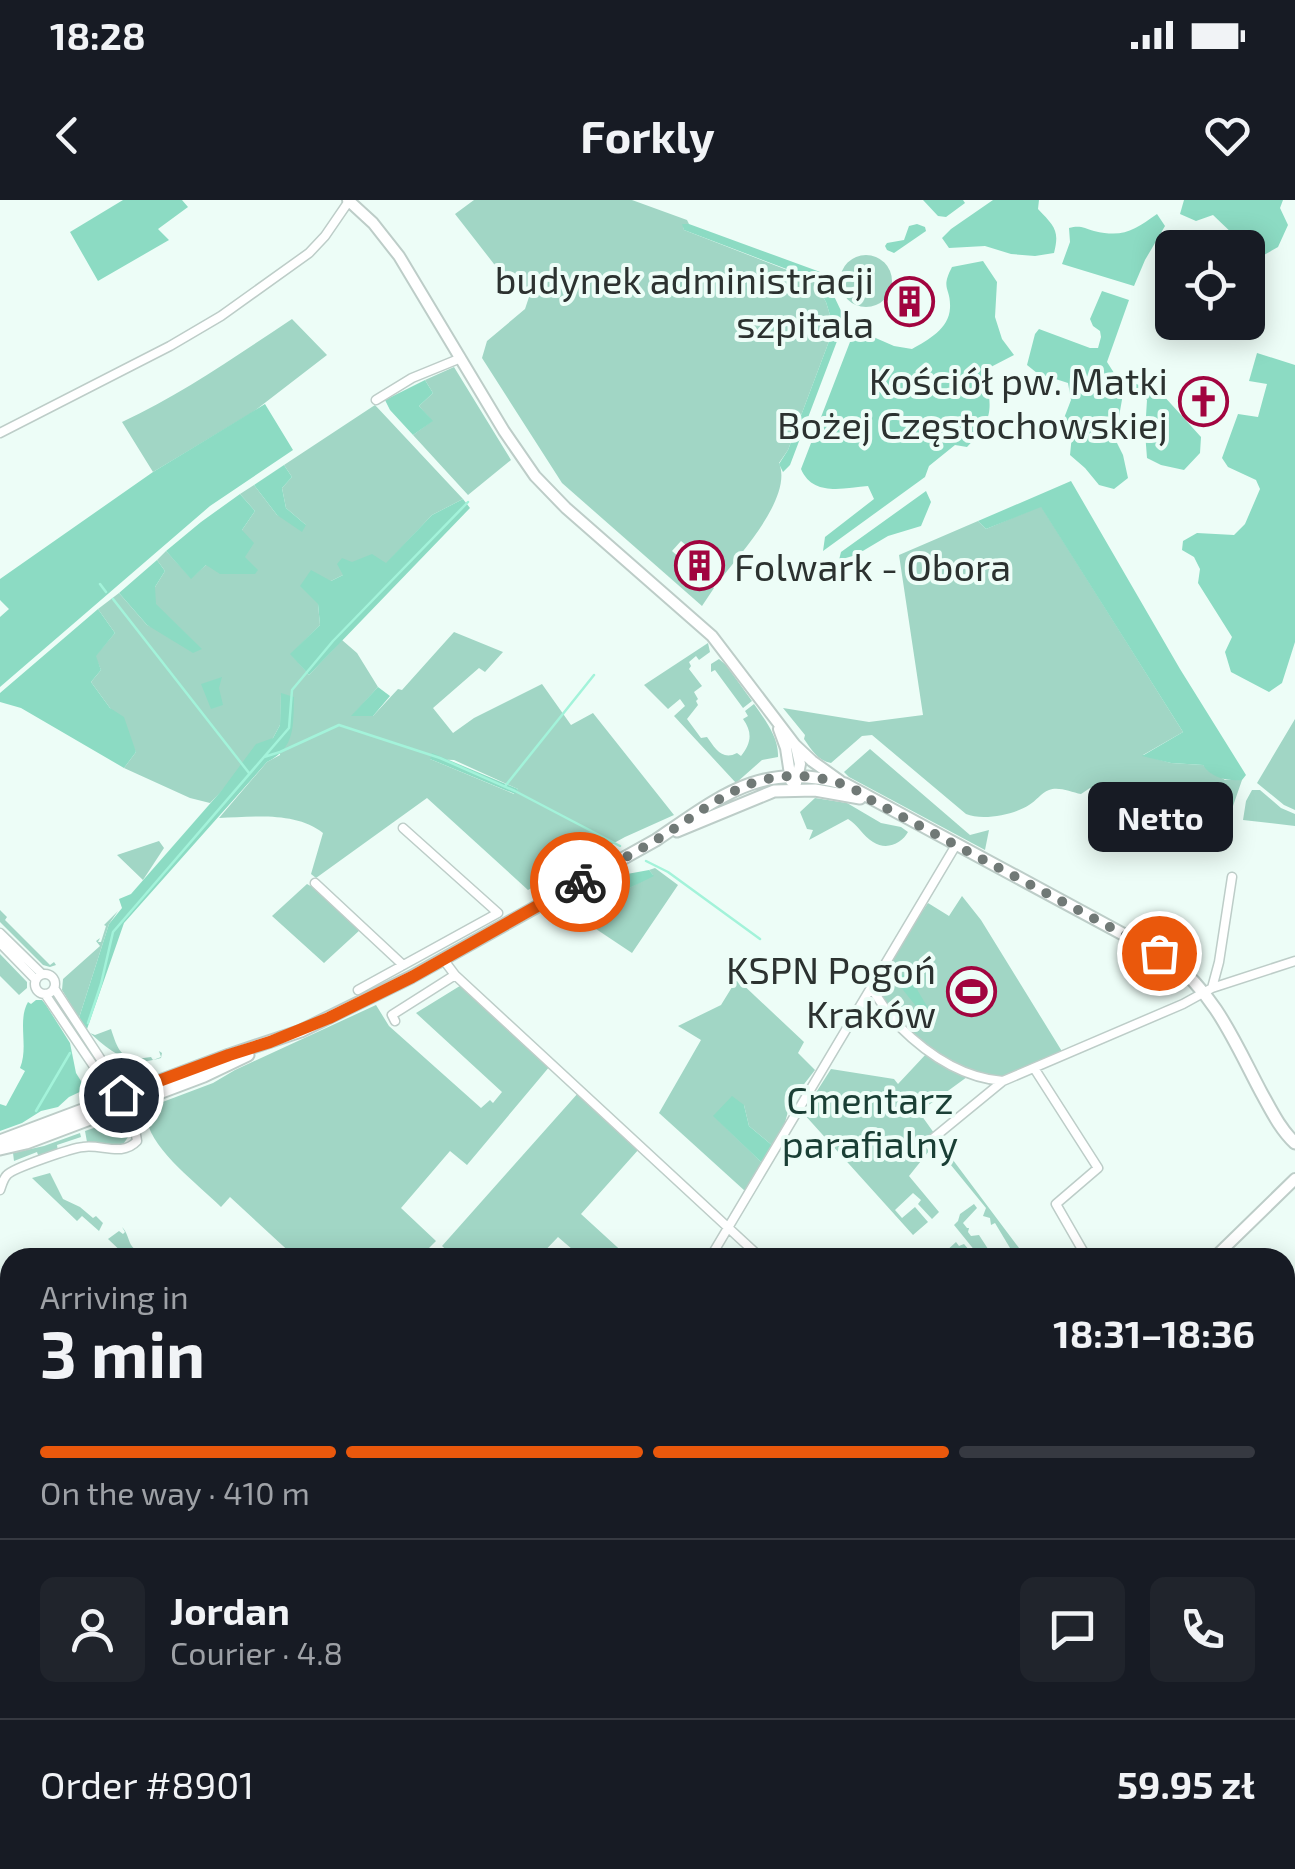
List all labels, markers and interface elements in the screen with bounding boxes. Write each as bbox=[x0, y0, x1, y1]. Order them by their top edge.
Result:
text: 18:28 bbox=[50, 12, 146, 58]
icon: back bbox=[40, 108, 95, 163]
text: Forkly bbox=[580, 108, 715, 162]
icon: heart bbox=[1200, 108, 1255, 163]
map controls bbox=[1155, 230, 1265, 340]
button: locate bbox=[1155, 230, 1265, 340]
place label: budynek administracji szpitala bbox=[495, 256, 874, 346]
building icon: budynek administracji szpitala bbox=[883, 275, 935, 327]
place label: Kościół pw. Matki Bożej Częstochowskiej bbox=[777, 357, 1168, 447]
church icon: Kościół pw. Matki Bożej Częstochowskiej bbox=[1177, 376, 1229, 428]
building icon: Folwark - Obora bbox=[673, 540, 725, 592]
place label: Folwark - Obora bbox=[734, 543, 1011, 589]
callout: Netto bbox=[1086, 783, 1232, 853]
text: Netto bbox=[1117, 798, 1204, 836]
courier bbox=[530, 832, 630, 932]
icon: bike bbox=[553, 855, 608, 910]
pin bbox=[1117, 911, 1202, 996]
icon: bag bbox=[1132, 926, 1187, 981]
place label: KSPN Pogoń Kraków bbox=[726, 946, 936, 1036]
sports icon: KSPN Pogoń Kraków bbox=[945, 965, 997, 1017]
pin bbox=[79, 1053, 164, 1138]
icon: home bbox=[94, 1068, 149, 1123]
park label: Cmentarz parafialny bbox=[782, 1076, 958, 1166]
text: Arriving in bbox=[40, 1277, 189, 1315]
text: 18:31–18:36 bbox=[1053, 1310, 1255, 1356]
text: 3 min bbox=[40, 1313, 205, 1391]
text: On the way · 410 m bbox=[40, 1473, 310, 1511]
button: person bbox=[40, 1577, 145, 1682]
button: chat bbox=[1020, 1577, 1125, 1682]
button: phone bbox=[1150, 1577, 1255, 1682]
text: Jordan bbox=[170, 1587, 290, 1633]
text: Courier · 4.8 bbox=[170, 1633, 343, 1671]
text: Order #8901 bbox=[40, 1761, 254, 1807]
text: 59.95 zł bbox=[1117, 1761, 1255, 1807]

